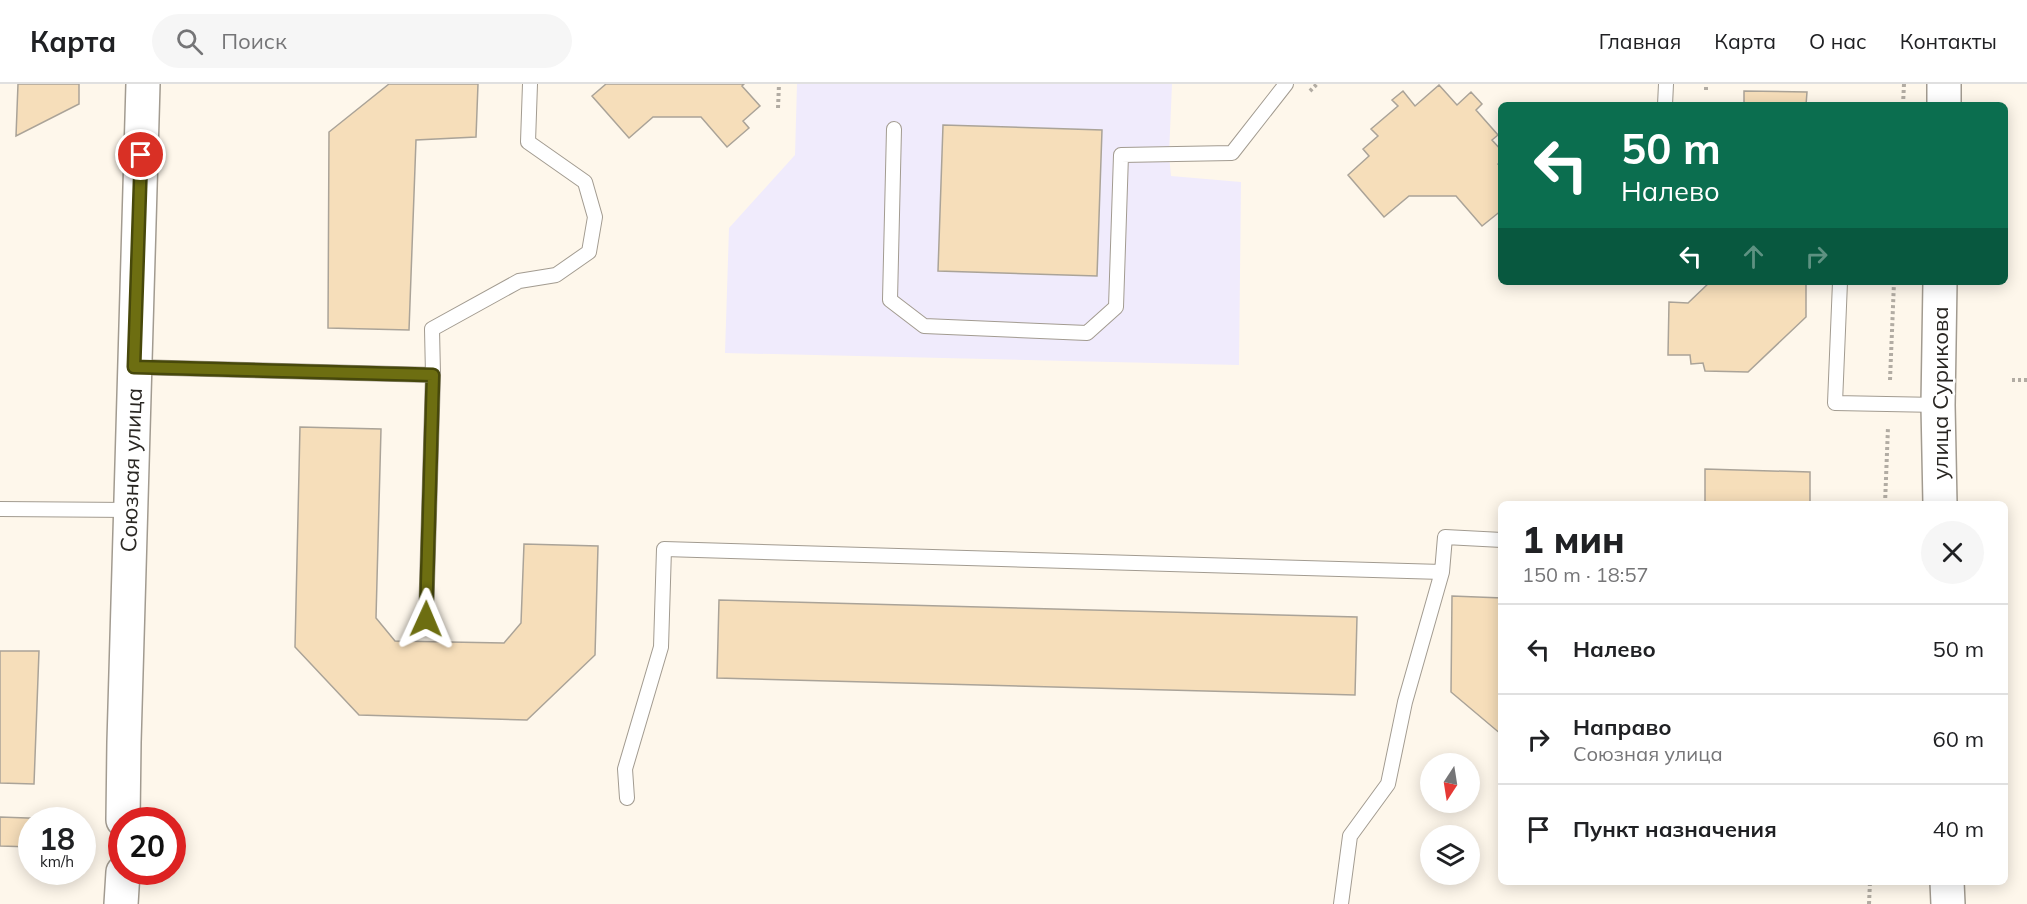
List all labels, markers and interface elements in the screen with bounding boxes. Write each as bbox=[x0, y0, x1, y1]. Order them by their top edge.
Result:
search box bbox=[152, 14, 572, 68]
text: Карта bbox=[30, 24, 116, 59]
icon: search bbox=[173, 25, 206, 58]
text: Поиск bbox=[221, 27, 287, 55]
text: Главная bbox=[1599, 28, 1681, 54]
text: Карта bbox=[1714, 28, 1776, 54]
text: О нас bbox=[1809, 28, 1867, 54]
text: Контакты bbox=[1900, 28, 1997, 54]
text: 50 m bbox=[1621, 122, 1721, 175]
icon: left bbox=[1522, 126, 1600, 204]
pin bbox=[115, 129, 166, 180]
icon: arrive bbox=[124, 138, 157, 171]
text: Налево bbox=[1621, 174, 1720, 208]
icon: left bbox=[1674, 240, 1707, 273]
icon: ahead bbox=[1737, 240, 1770, 273]
icon: right bbox=[1800, 240, 1833, 273]
street label: улица Сурикова bbox=[1926, 306, 1954, 480]
street label: Союзная улица bbox=[114, 387, 148, 553]
text: 1 мин bbox=[1522, 517, 1625, 562]
button: close bbox=[1921, 521, 1984, 584]
text: 150 m · 18:57 bbox=[1522, 562, 1648, 587]
position arrow bbox=[394, 587, 458, 651]
icon: left bbox=[1522, 633, 1555, 666]
text: Налево bbox=[1573, 635, 1656, 663]
text: 50 m bbox=[1933, 635, 1984, 663]
text: Направо bbox=[1573, 713, 1671, 741]
icon: right bbox=[1522, 723, 1555, 756]
text: 60 m bbox=[1933, 725, 1984, 753]
text: Союзная улица bbox=[1573, 741, 1723, 766]
north arrow bbox=[1420, 753, 1480, 813]
map controls bbox=[1420, 753, 1480, 885]
speed limit sign: 20 bbox=[108, 807, 186, 885]
icon: arrive bbox=[1522, 813, 1555, 846]
text: Пункт назначения bbox=[1573, 815, 1777, 843]
text: 40 m bbox=[1933, 815, 1984, 843]
text: 18 bbox=[39, 820, 75, 858]
button: layers bbox=[1420, 825, 1480, 885]
text: km/h bbox=[40, 852, 74, 871]

